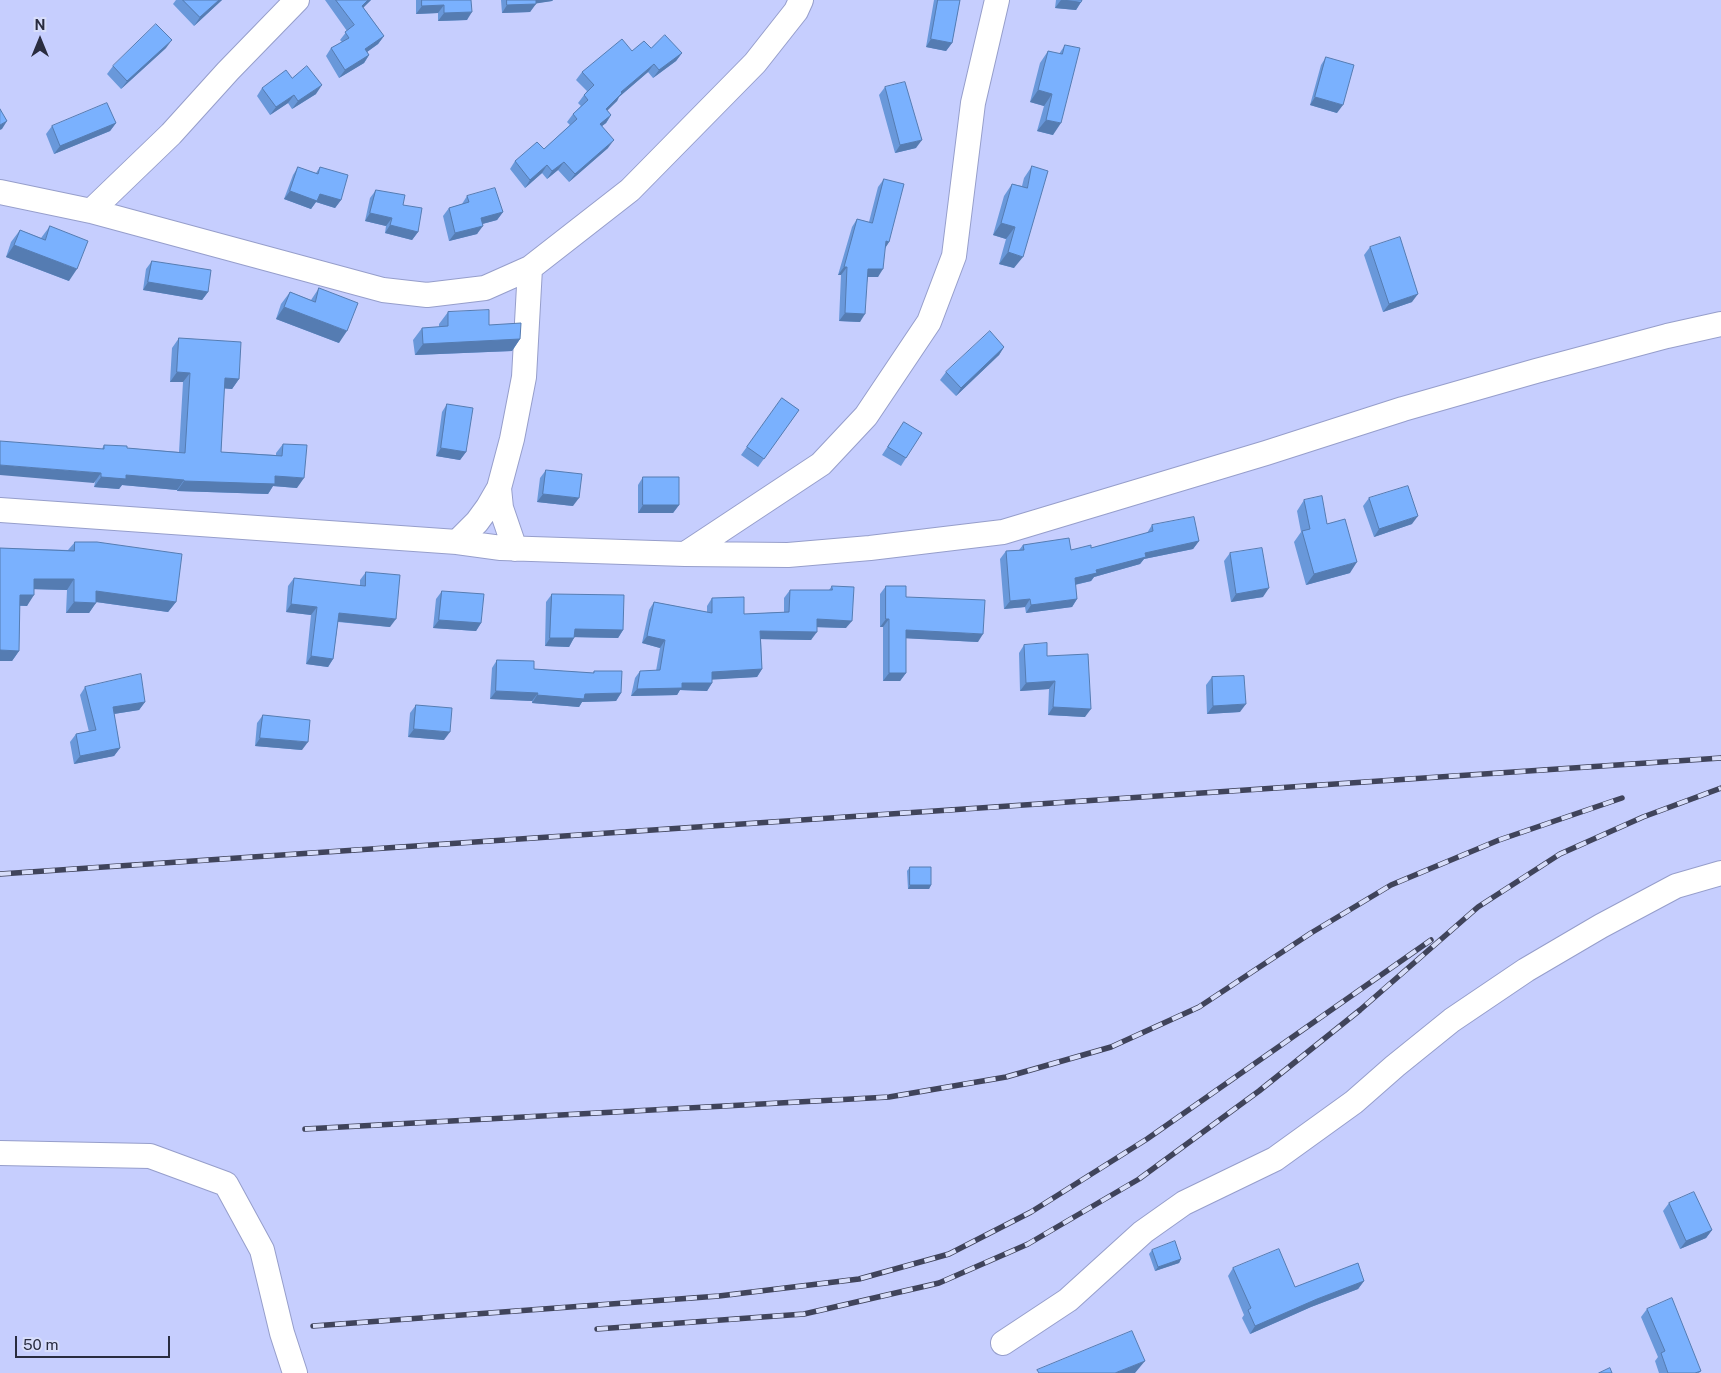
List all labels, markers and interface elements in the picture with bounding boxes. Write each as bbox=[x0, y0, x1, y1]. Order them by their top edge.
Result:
north arrow bbox=[15, 15, 65, 65]
text: N bbox=[35, 17, 45, 33]
scale bar bbox=[18, 1326, 172, 1358]
text: 50 m bbox=[23, 1336, 58, 1353]

